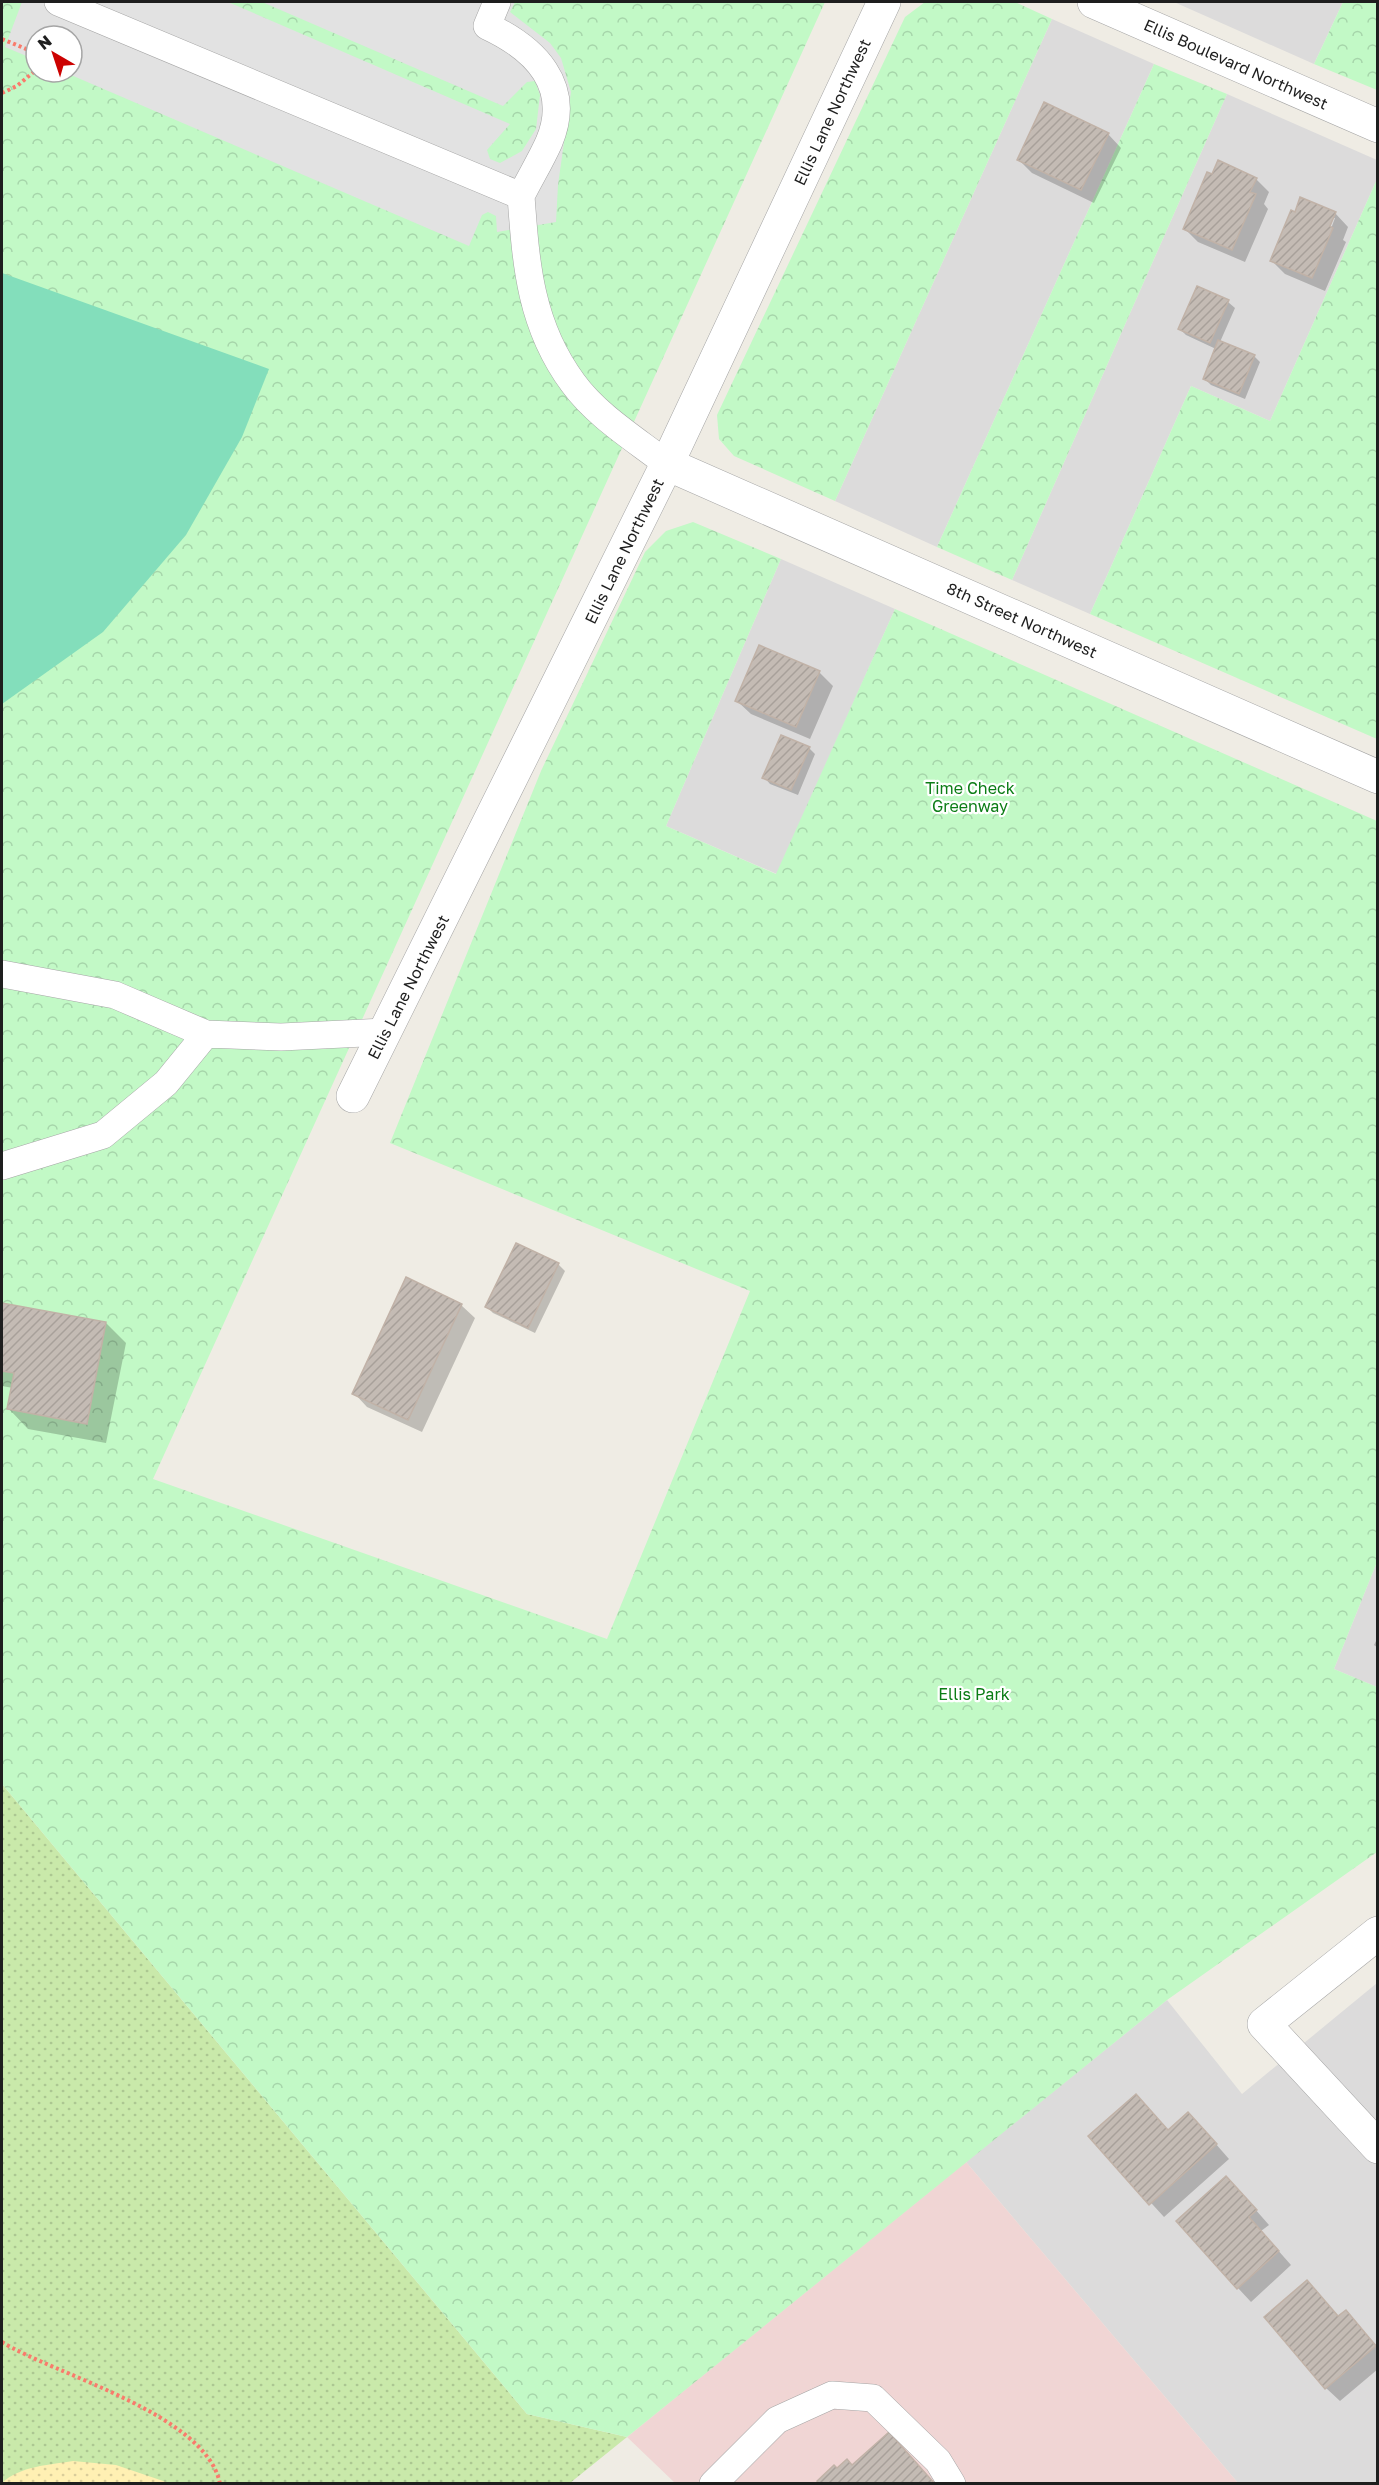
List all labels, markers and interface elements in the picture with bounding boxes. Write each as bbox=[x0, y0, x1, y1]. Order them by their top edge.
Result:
street label: Ellis Boulevard Northwest bbox=[1141, 14, 1331, 114]
north arrow bbox=[24, 24, 84, 84]
text: N bbox=[34, 31, 56, 54]
street label: Ellis Lane Northwest bbox=[789, 35, 875, 189]
street label: Ellis Lane Northwest bbox=[580, 475, 668, 627]
street label: 8th Street Northwest bbox=[944, 578, 1100, 662]
park label: Time Check Greenway bbox=[925, 778, 1015, 816]
street label: Ellis Lane Northwest bbox=[363, 911, 453, 1063]
park label: Ellis Park bbox=[938, 1684, 1010, 1704]

